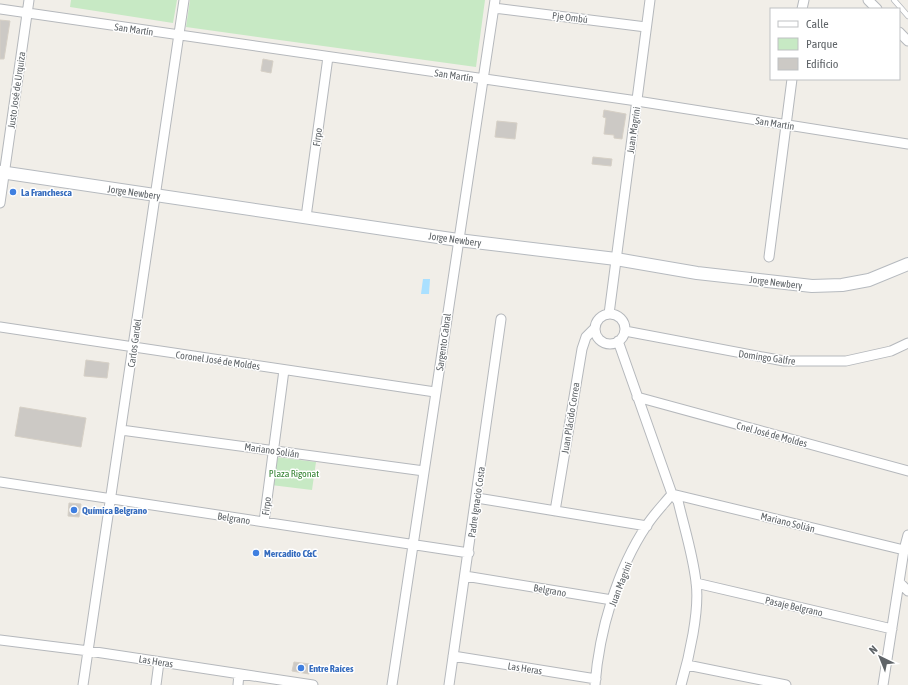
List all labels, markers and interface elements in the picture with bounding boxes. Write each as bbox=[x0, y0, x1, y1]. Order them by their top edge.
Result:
legend bbox=[770, 8, 900, 80]
street label: Pje Ombú bbox=[552, 10, 588, 25]
text: Calle bbox=[806, 17, 829, 31]
street label: San Martín bbox=[114, 21, 154, 38]
text: Parque bbox=[806, 37, 838, 51]
street label: Justo José de Urquiza bbox=[6, 51, 27, 129]
text: Edificio bbox=[806, 57, 839, 71]
street label: San Martín bbox=[434, 67, 474, 84]
street label: Juan Magrini bbox=[625, 106, 642, 154]
street label: San Martín bbox=[755, 115, 795, 132]
street label: Firpo bbox=[311, 127, 324, 147]
street label: Jorge Newbery bbox=[107, 183, 161, 202]
marker: La Franchesca bbox=[8, 187, 18, 197]
place label: La Franchesca bbox=[21, 187, 72, 198]
street label: Jorge Newbery bbox=[428, 230, 482, 249]
street label: Jorge Newbery bbox=[749, 274, 803, 291]
street label: Sargento Cabral bbox=[434, 312, 453, 371]
street label: Carlos Gardel bbox=[126, 318, 143, 368]
street label: Domingo Galfre bbox=[738, 348, 797, 367]
street label: Coronel José de Moldes bbox=[175, 349, 261, 372]
street label: Juan Plácido Correa bbox=[559, 381, 582, 455]
street label: Cnel José de Moldes bbox=[735, 420, 809, 449]
street label: Mariano Solián bbox=[244, 441, 300, 460]
street label: Padre Ignacio Costa bbox=[466, 465, 487, 538]
park label: Plaza Rigonat bbox=[269, 468, 319, 479]
street label: Firpo bbox=[260, 496, 273, 516]
marker: Química Belgrano bbox=[69, 505, 79, 515]
place label: Química Belgrano bbox=[82, 505, 148, 516]
street label: Belgrano bbox=[217, 510, 251, 527]
street label: Mariano Solián bbox=[760, 510, 816, 535]
marker: Mercadito C&C bbox=[251, 548, 261, 558]
place label: Mercadito C&C bbox=[264, 548, 317, 559]
street label: Juan Magrini bbox=[607, 560, 634, 608]
street label: Belgrano bbox=[533, 582, 567, 599]
street label: Pasaje Belgrano bbox=[764, 595, 824, 619]
north arrow bbox=[860, 637, 900, 677]
text: N bbox=[867, 643, 880, 656]
street label: Las Heras bbox=[138, 653, 174, 670]
street label: Las Heras bbox=[507, 660, 543, 677]
marker: Entre Raíces bbox=[296, 663, 306, 673]
place label: Entre Raíces bbox=[309, 663, 354, 674]

